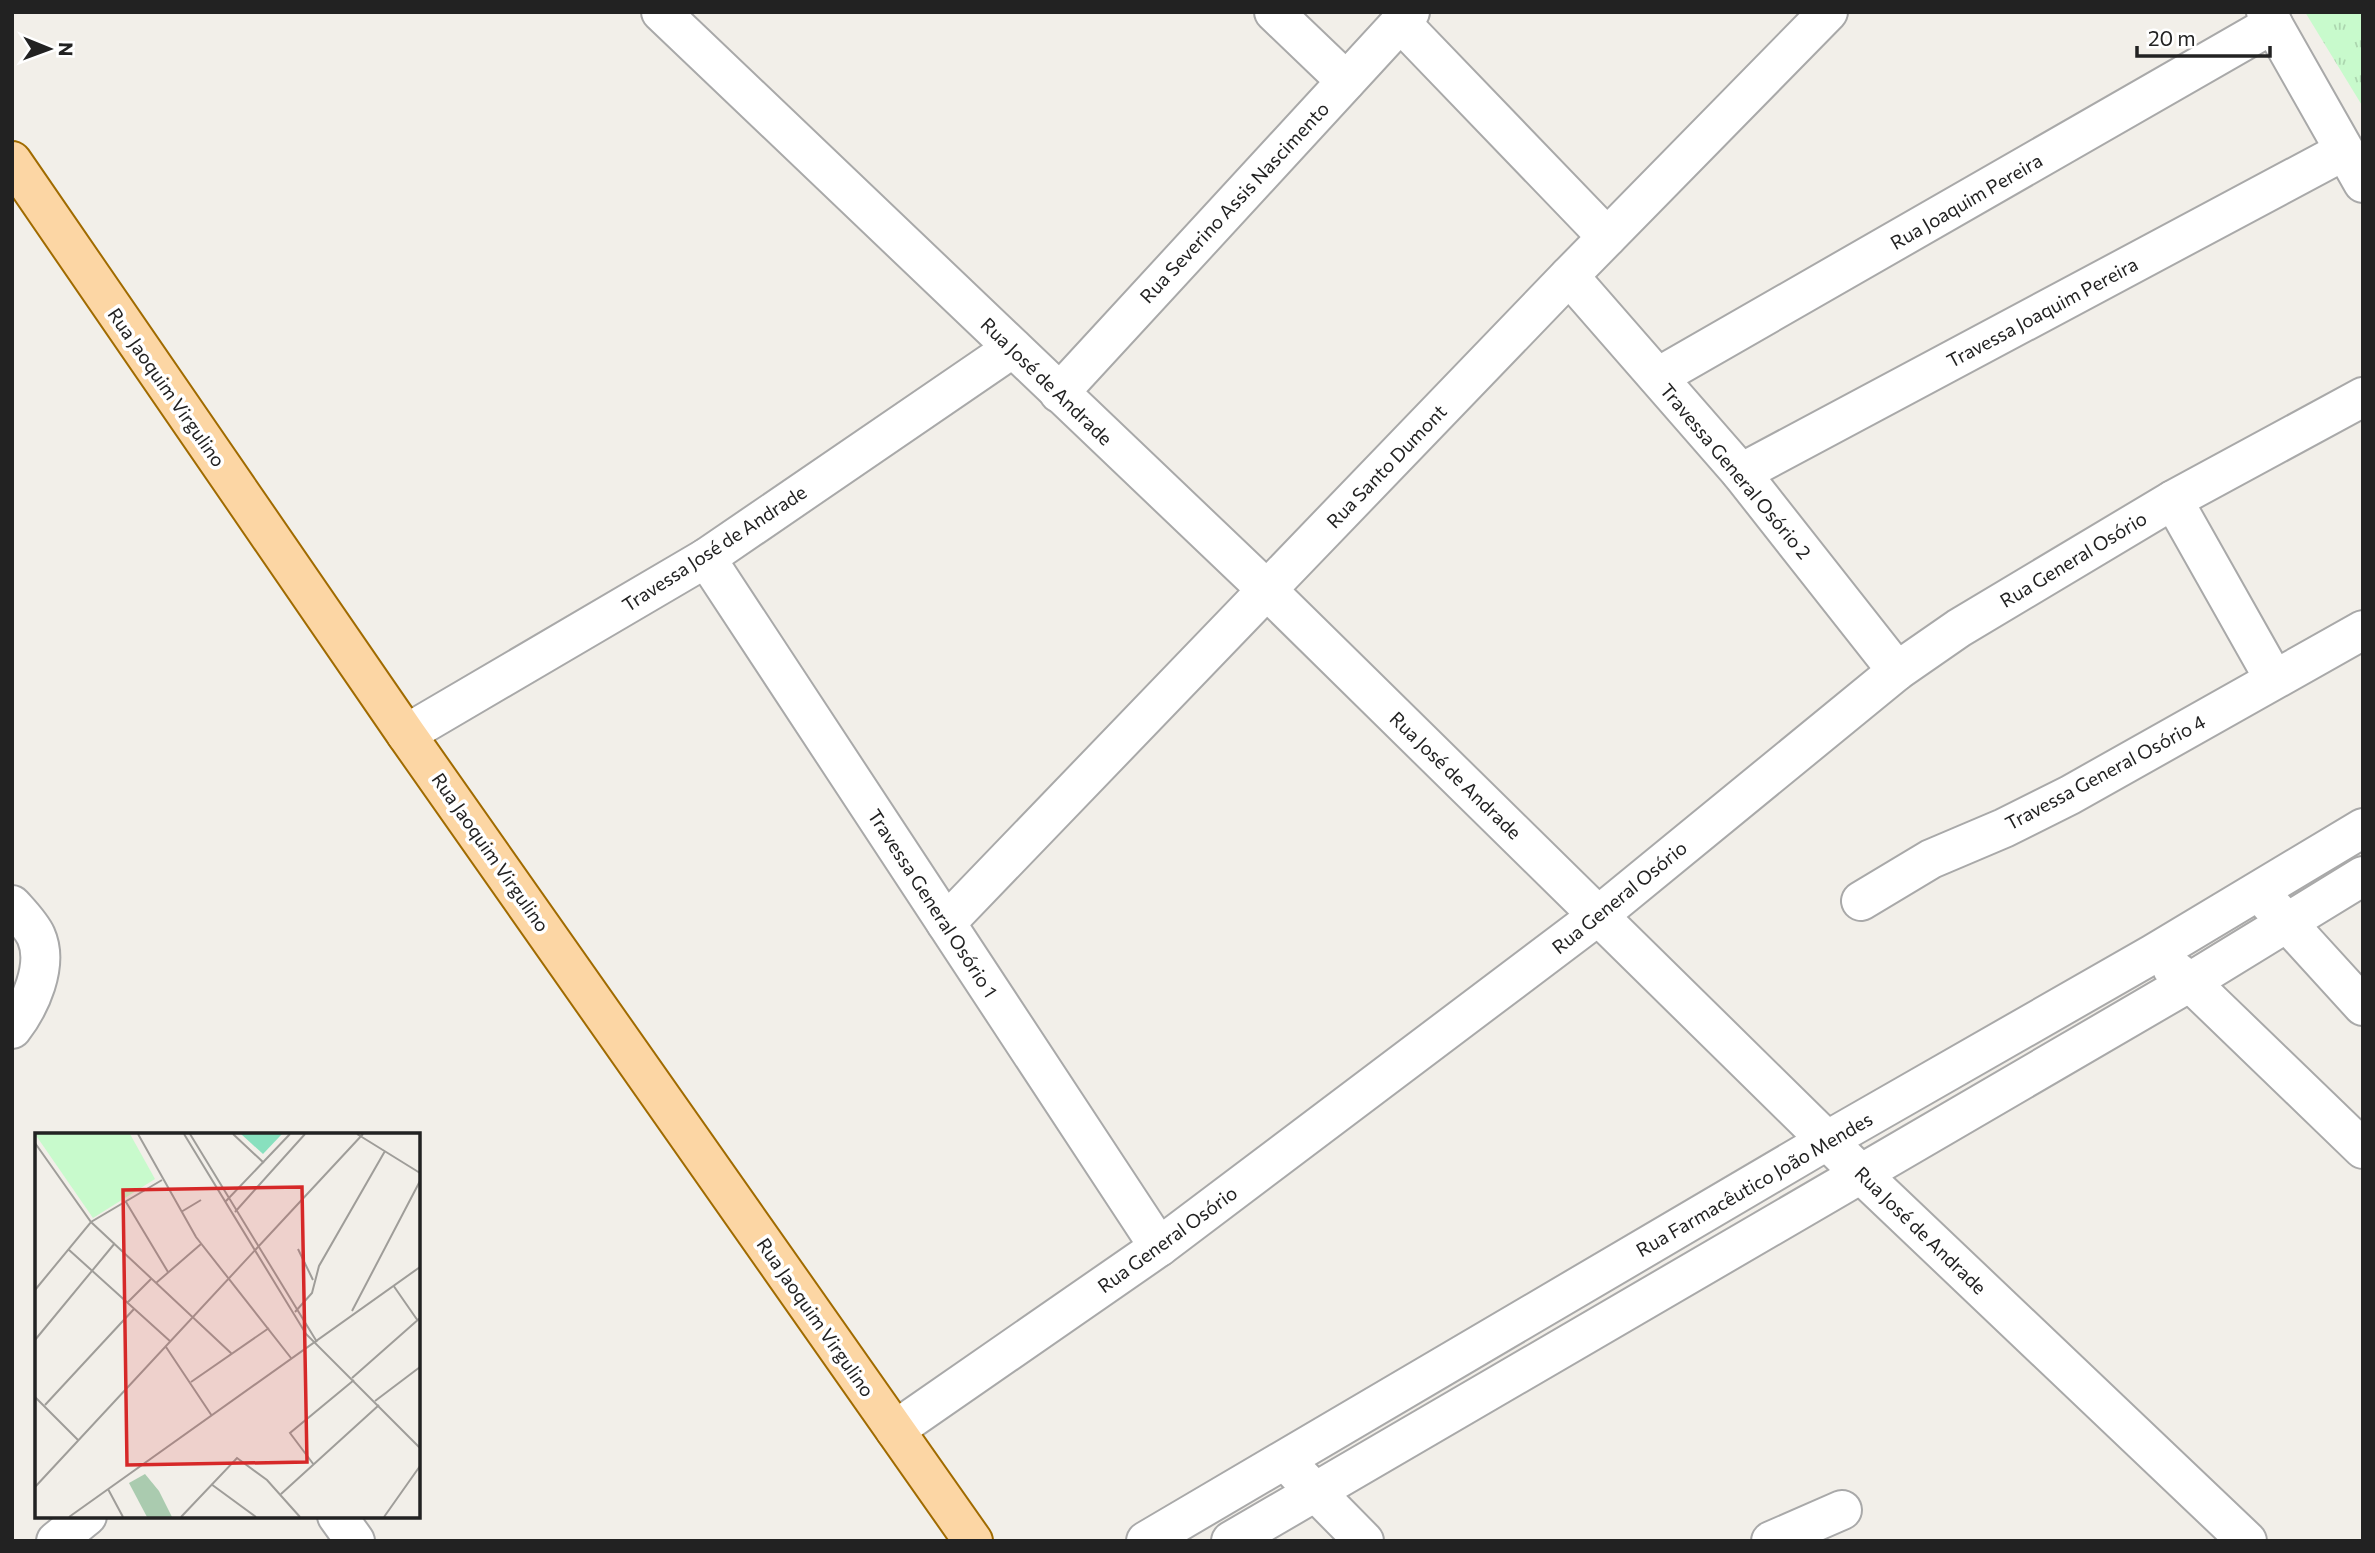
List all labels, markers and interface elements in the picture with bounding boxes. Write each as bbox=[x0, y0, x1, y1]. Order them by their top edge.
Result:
north arrow bbox=[14, 14, 84, 84]
scale bar bbox=[2137, 14, 2270, 58]
text: 20 m bbox=[2148, 25, 2196, 50]
text: N bbox=[55, 42, 78, 57]
street label: Rua Severino Assis Nascimento bbox=[1135, 97, 1333, 307]
street label: Rua Joaquim Pereira bbox=[1886, 148, 2046, 254]
street label: Travessa Joaquim Pereira bbox=[1943, 252, 2141, 372]
street label: Rua Jaoquim Virgulino bbox=[103, 303, 231, 471]
street label: Rua José de Andrade bbox=[977, 312, 1117, 450]
street label: Travessa General Osório 2 bbox=[1656, 379, 1816, 563]
street label: Rua Santo Dumont bbox=[1321, 399, 1451, 532]
street label: Travessa José de Andrade bbox=[618, 480, 810, 616]
street label: Rua General Osório bbox=[1996, 506, 2150, 612]
street label: Rua José de Andrade bbox=[1386, 706, 1526, 844]
street label: Travessa General Osório 4 bbox=[2001, 709, 2209, 835]
street label: Rua Jaoquim Virgulino bbox=[427, 768, 555, 936]
street label: Travessa General Osório 1 bbox=[864, 805, 1002, 1001]
street label: Rua General Osório bbox=[1547, 836, 1691, 958]
street label: Rua Farmacêutico João Mendes bbox=[1632, 1107, 1876, 1261]
inset map bbox=[35, 1133, 420, 1518]
street label: Rua José de Andrade bbox=[1851, 1161, 1991, 1299]
street label: Rua General Osório bbox=[1093, 1181, 1241, 1297]
street label: Rua Jaoquim Virgulino bbox=[752, 1233, 880, 1401]

